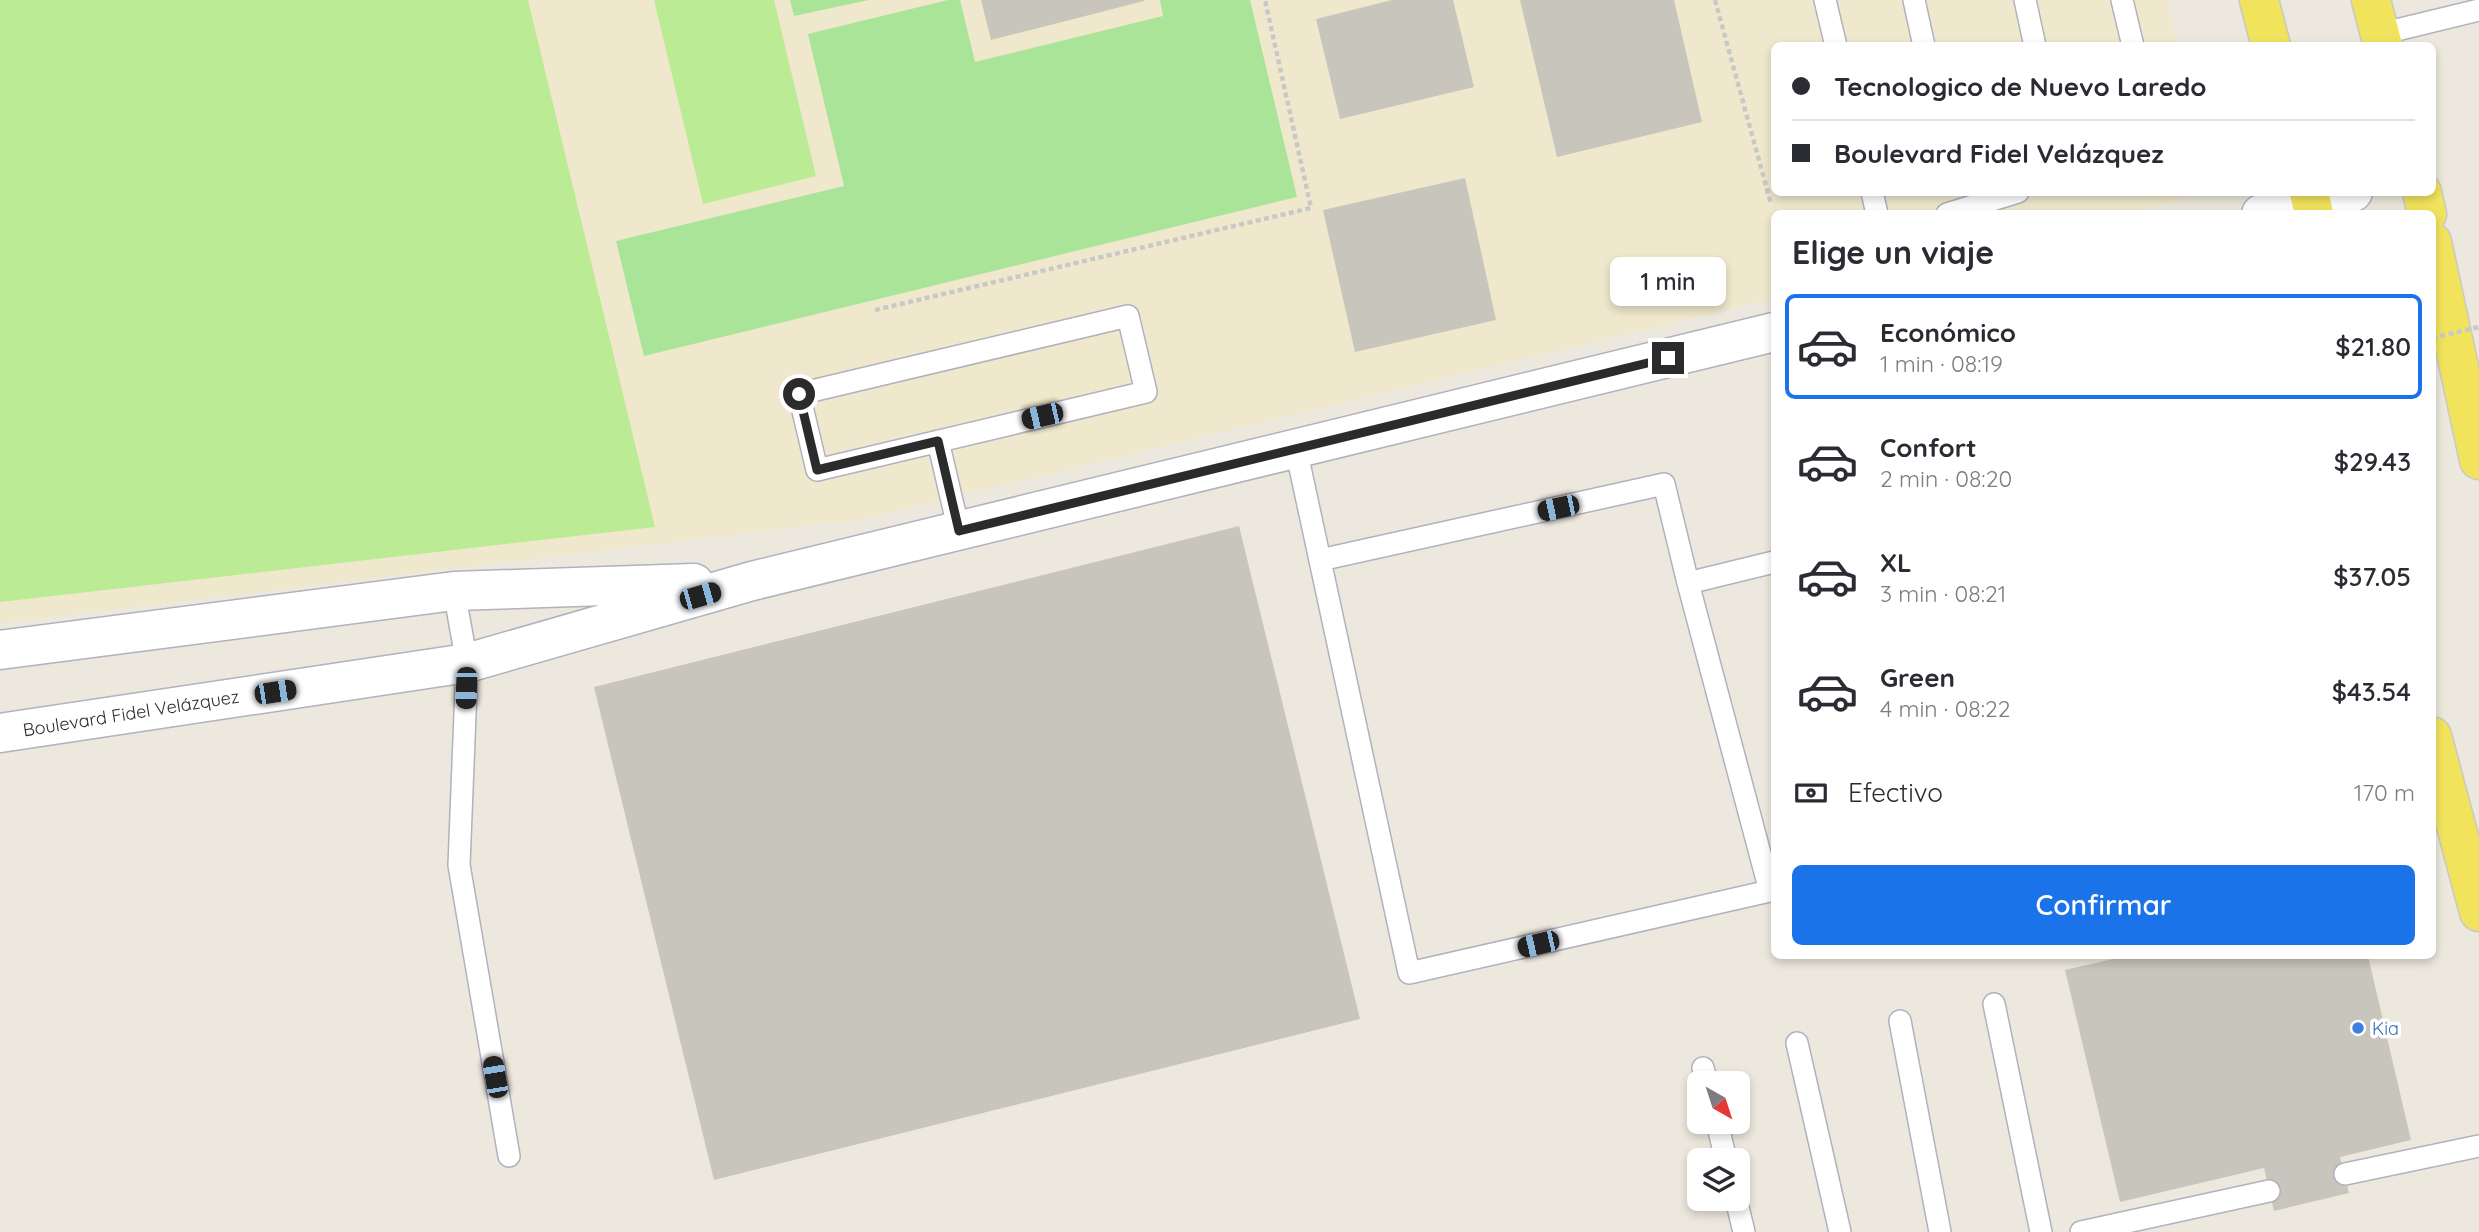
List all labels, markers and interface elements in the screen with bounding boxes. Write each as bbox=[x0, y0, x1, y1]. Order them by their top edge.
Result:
text: Tecnologico de Nuevo Laredo bbox=[1834, 70, 2207, 103]
text: Boulevard Fidel Velázquez bbox=[1834, 137, 2164, 170]
text: Elige un viaje bbox=[1792, 232, 1994, 272]
callout: 1 min bbox=[1610, 256, 1726, 306]
text: 1 min bbox=[1640, 267, 1696, 296]
icon: car bbox=[1796, 315, 1859, 378]
text: Económico bbox=[1880, 316, 2016, 349]
text: $21.80 bbox=[2335, 330, 2411, 363]
route end bbox=[1652, 342, 1684, 374]
text: 1 min · 08:19 bbox=[1880, 349, 2003, 378]
route start bbox=[783, 378, 815, 410]
car bbox=[1020, 401, 1065, 431]
icon: car bbox=[1796, 430, 1859, 493]
text: Confort bbox=[1880, 431, 1977, 464]
text: $29.43 bbox=[2334, 445, 2411, 478]
text: 2 min · 08:20 bbox=[1880, 464, 2012, 493]
car bbox=[1536, 493, 1581, 523]
icon: car bbox=[1796, 545, 1859, 608]
text: XL bbox=[1880, 546, 1912, 579]
text: $37.05 bbox=[2333, 560, 2411, 593]
text: 3 min · 08:21 bbox=[1880, 579, 2006, 608]
car bbox=[677, 580, 724, 612]
icon: car bbox=[1796, 660, 1859, 723]
text: Green bbox=[1880, 661, 1955, 694]
car bbox=[455, 667, 478, 709]
text: $43.54 bbox=[2332, 675, 2411, 708]
car bbox=[253, 678, 298, 706]
street label: Boulevard Fidel Velázquez bbox=[21, 685, 241, 741]
text: 4 min · 08:22 bbox=[1880, 694, 2011, 723]
icon: cash bbox=[1792, 774, 1830, 812]
text: Efectivo bbox=[1848, 776, 1943, 809]
text: 170 m bbox=[2354, 778, 2415, 807]
button: Confirmar bbox=[1792, 865, 2415, 945]
car bbox=[1516, 929, 1561, 959]
place label: Kia bbox=[2372, 1017, 2399, 1040]
marker: Kia bbox=[2350, 1020, 2366, 1036]
car bbox=[482, 1054, 509, 1100]
north arrow bbox=[1687, 1071, 1750, 1134]
map controls bbox=[1687, 1071, 1750, 1211]
button: layers bbox=[1687, 1148, 1750, 1211]

